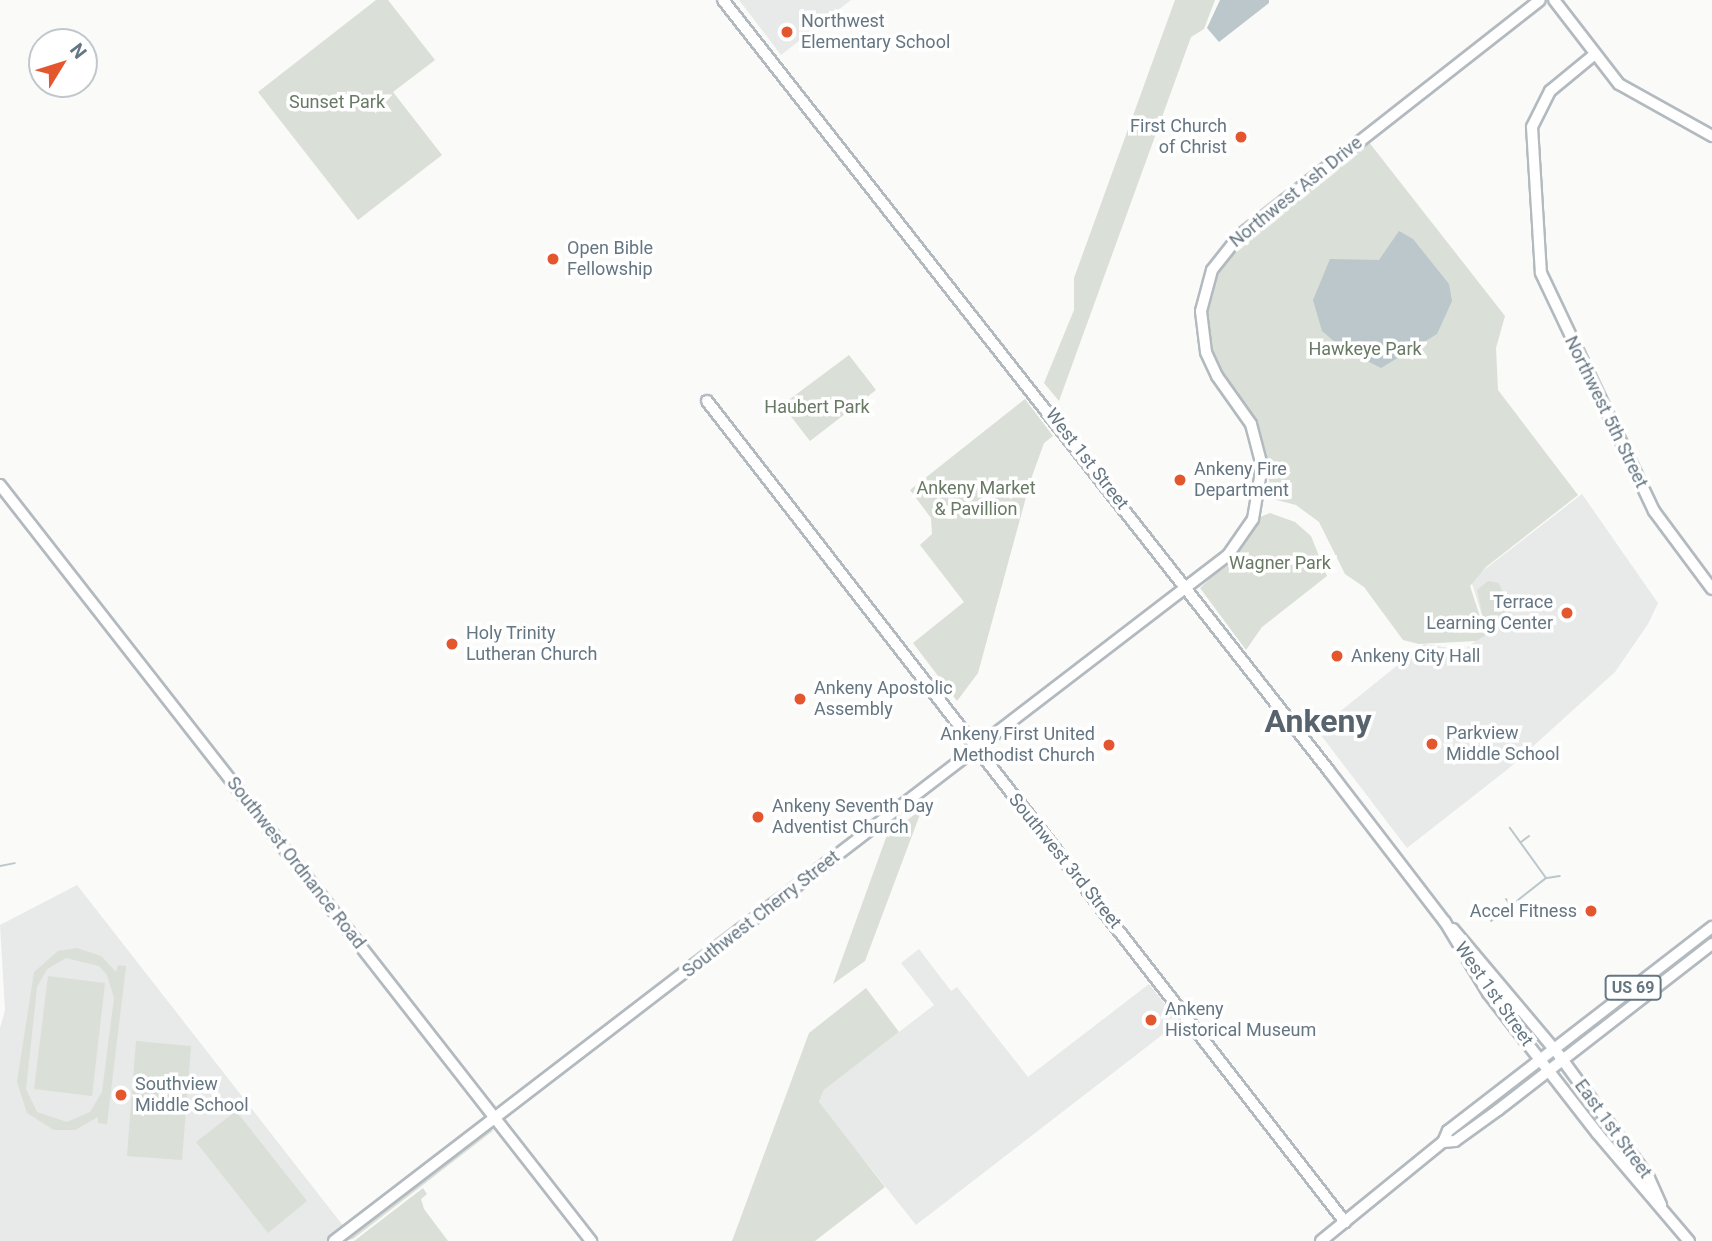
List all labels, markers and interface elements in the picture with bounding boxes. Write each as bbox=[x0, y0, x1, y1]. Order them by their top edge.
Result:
place label: Northwest Elementary School bbox=[801, 11, 950, 54]
marker: Northwest Elementary School bbox=[779, 24, 795, 40]
north arrow bbox=[28, 28, 98, 98]
text: N bbox=[65, 39, 92, 63]
park label: Sunset Park bbox=[289, 91, 385, 113]
place label: First Church of Christ bbox=[1130, 116, 1227, 158]
marker: First Church of Christ bbox=[1233, 129, 1249, 145]
street label: Northwest Ash Drive bbox=[1225, 132, 1367, 252]
place label: Open Bible Fellowship bbox=[567, 238, 653, 280]
marker: Open Bible Fellowship bbox=[545, 251, 561, 267]
street label: Northwest 5th Street bbox=[1560, 333, 1652, 491]
park label: Hawkeye Park bbox=[1308, 338, 1422, 360]
park label: Haubert Park bbox=[764, 396, 870, 418]
street label: West 1st Street bbox=[1041, 404, 1133, 514]
place label: Ankeny Fire Department bbox=[1194, 459, 1289, 502]
marker: Ankeny Fire Department bbox=[1172, 472, 1188, 488]
park label: Ankeny Market & Pavillion bbox=[916, 478, 1036, 520]
park label: Wagner Park bbox=[1229, 552, 1331, 574]
place label: Terrace Learning Center bbox=[1426, 592, 1553, 634]
marker: Terrace Learning Center bbox=[1559, 605, 1575, 621]
place label: Holy Trinity Lutheran Church bbox=[466, 623, 597, 666]
marker: Holy Trinity Lutheran Church bbox=[444, 636, 460, 652]
place label: Ankeny City Hall bbox=[1351, 645, 1480, 667]
marker: Ankeny City Hall bbox=[1329, 648, 1345, 664]
place label: Ankeny Apostolic Assembly bbox=[814, 678, 953, 720]
marker: Ankeny Apostolic Assembly bbox=[792, 691, 808, 707]
district label: Ankeny bbox=[1264, 702, 1372, 740]
place label: Parkview Middle School bbox=[1446, 723, 1560, 766]
place label: Ankeny First United Methodist Church bbox=[940, 724, 1095, 766]
marker: Parkview Middle School bbox=[1424, 736, 1440, 752]
marker: Ankeny First United Methodist Church bbox=[1101, 737, 1117, 753]
street label: Southwest Ordnance Road bbox=[222, 773, 370, 953]
street label: Southwest 3rd Street bbox=[1004, 789, 1126, 933]
place label: Ankeny Seventh Day Adventist Church bbox=[772, 796, 934, 838]
marker: Ankeny Seventh Day Adventist Church bbox=[750, 809, 766, 825]
street label: Southwest Cherry Street bbox=[678, 846, 844, 982]
place label: Accel Fitness bbox=[1470, 900, 1577, 922]
marker: Accel Fitness bbox=[1583, 903, 1599, 919]
street label: West 1st Street bbox=[1450, 938, 1538, 1050]
road number: US 69 bbox=[1603, 976, 1663, 1000]
place label: Ankeny Historical Museum bbox=[1165, 999, 1316, 1042]
marker: Ankeny Historical Museum bbox=[1143, 1012, 1159, 1028]
place label: Southview Middle School bbox=[135, 1074, 249, 1116]
street label: East 1st Street bbox=[1570, 1075, 1656, 1183]
marker: Southview Middle School bbox=[113, 1087, 129, 1103]

